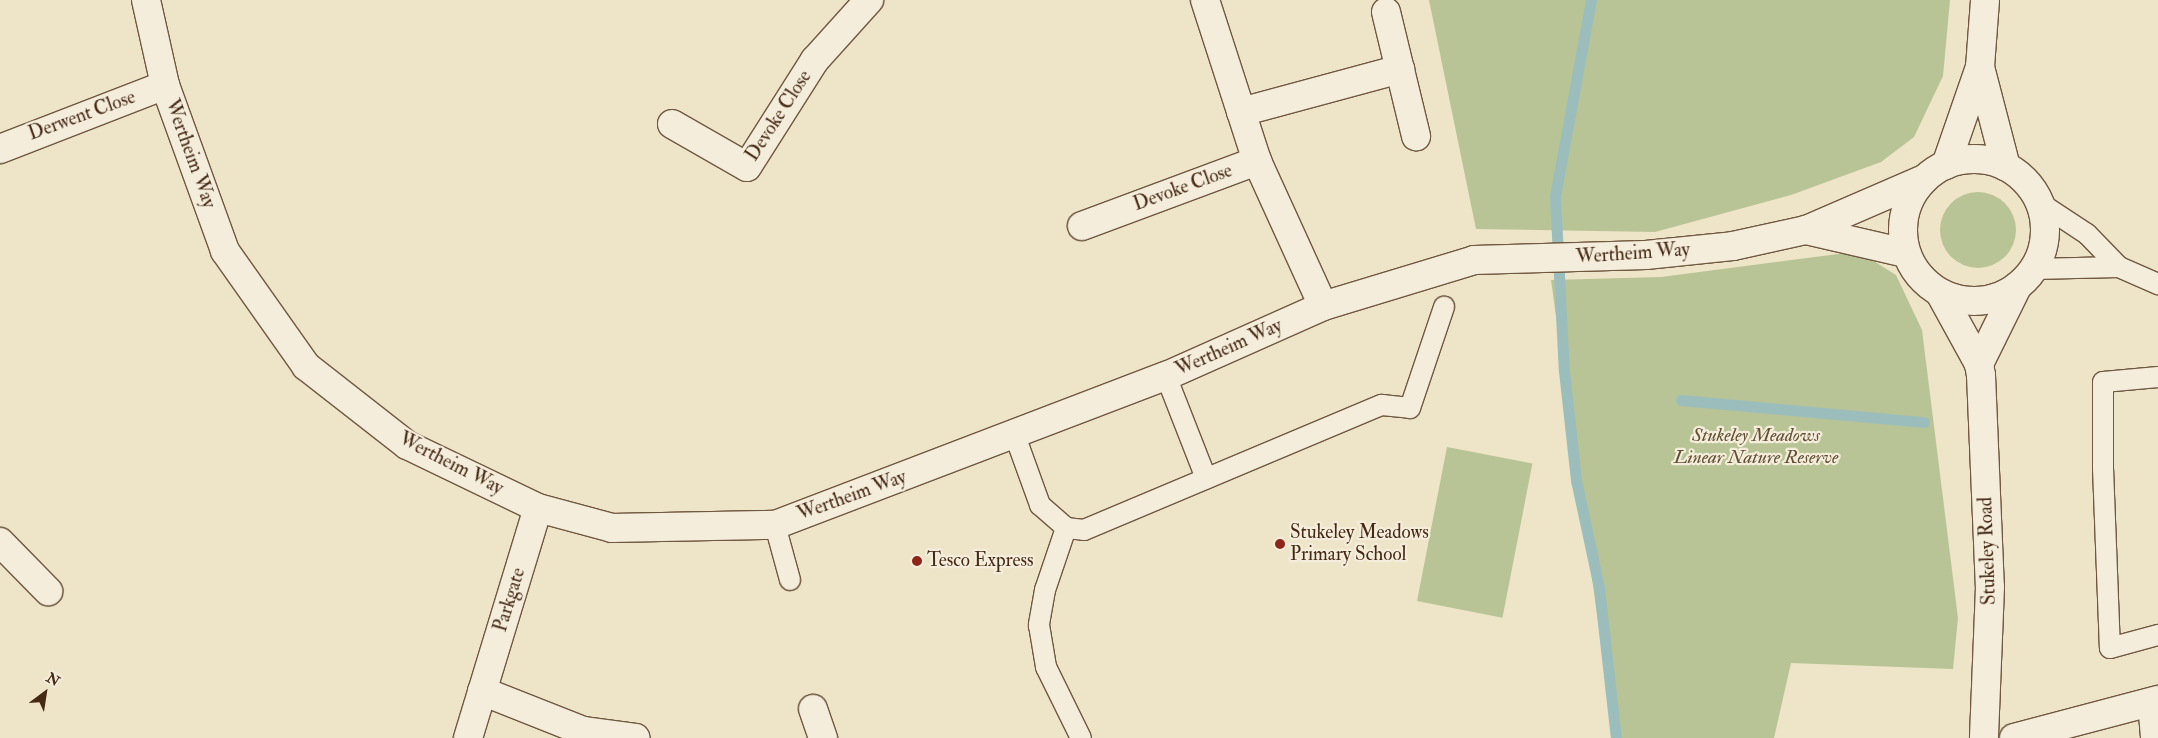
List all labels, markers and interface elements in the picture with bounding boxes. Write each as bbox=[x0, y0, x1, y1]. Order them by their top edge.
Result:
street label: Devoke Close bbox=[741, 66, 817, 166]
street label: Derwent Close bbox=[25, 86, 139, 146]
street label: Wertheim Way bbox=[160, 96, 220, 212]
street label: Devoke Close bbox=[1130, 160, 1236, 216]
street label: Wertheim Way bbox=[1575, 239, 1691, 269]
street label: Wertheim Way bbox=[1172, 314, 1286, 382]
park label: Stukeley Meadows Linear Nature Reserve bbox=[1674, 425, 1838, 469]
street label: Wertheim Way bbox=[395, 428, 507, 500]
street label: Wertheim Way bbox=[794, 466, 910, 526]
street label: Stukeley Road bbox=[1975, 497, 2001, 605]
place label: Stukeley Meadows Primary School bbox=[1290, 522, 1429, 566]
marker: Stukeley Meadows Primary School bbox=[1274, 538, 1286, 550]
place label: Tesco Express bbox=[927, 550, 1034, 572]
marker: Tesco Express bbox=[911, 555, 923, 567]
street label: Parkgate bbox=[489, 565, 531, 635]
north arrow bbox=[20, 668, 70, 718]
text: N bbox=[43, 669, 63, 690]

